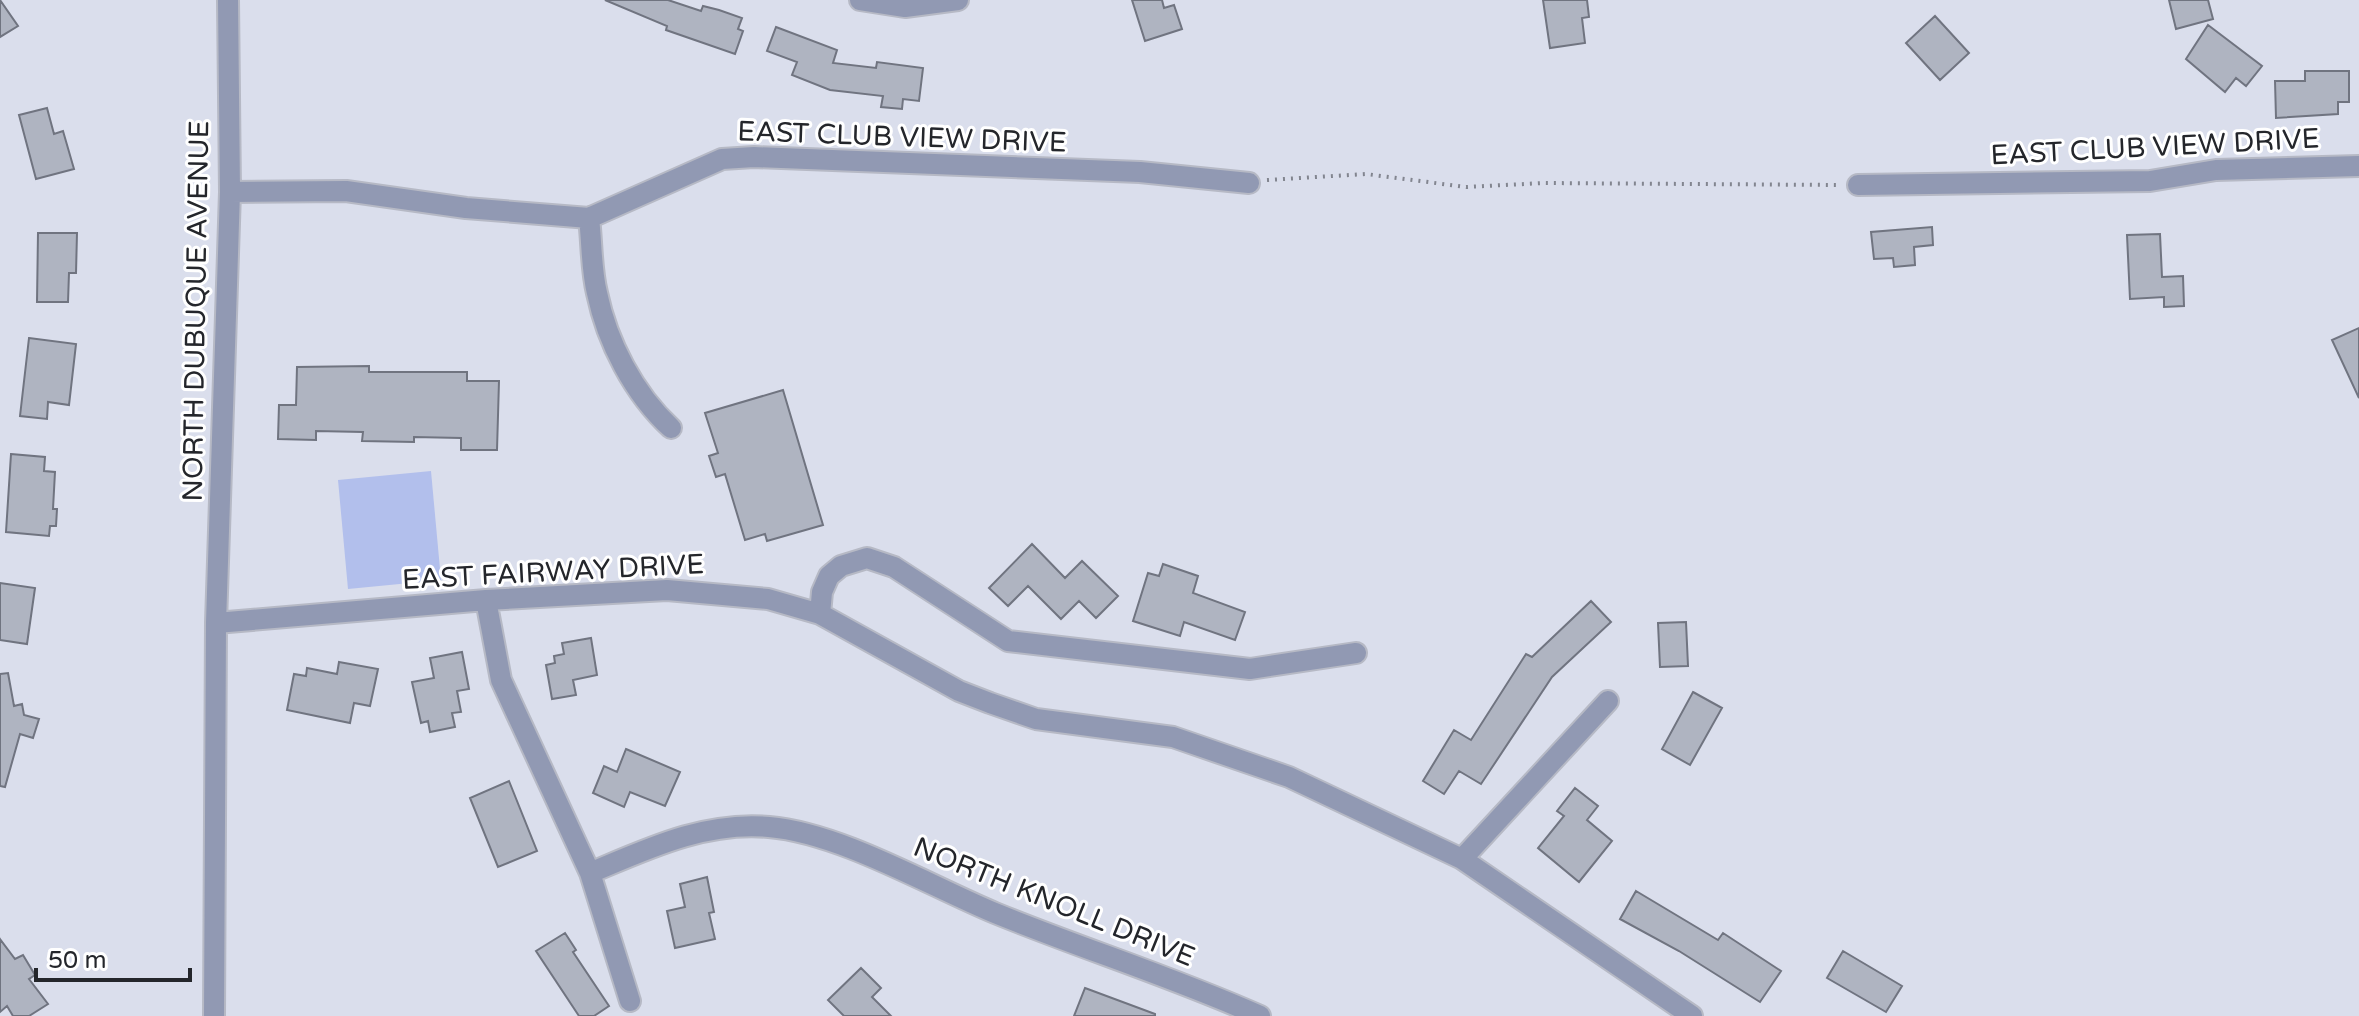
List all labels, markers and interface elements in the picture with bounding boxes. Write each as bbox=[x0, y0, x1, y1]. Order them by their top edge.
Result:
street label: EAST CLUB VIEW DRIVE bbox=[737, 114, 1067, 160]
street label: NORTH DUBUQUE AVENUE bbox=[176, 120, 216, 502]
street label: EAST CLUB VIEW DRIVE bbox=[1990, 121, 2320, 173]
street label: EAST FAIRWAY DRIVE bbox=[401, 547, 705, 597]
street label: NORTH KNOLL DRIVE bbox=[908, 830, 1200, 974]
scale bar bbox=[36, 932, 190, 982]
text: 50 m bbox=[48, 946, 106, 975]

